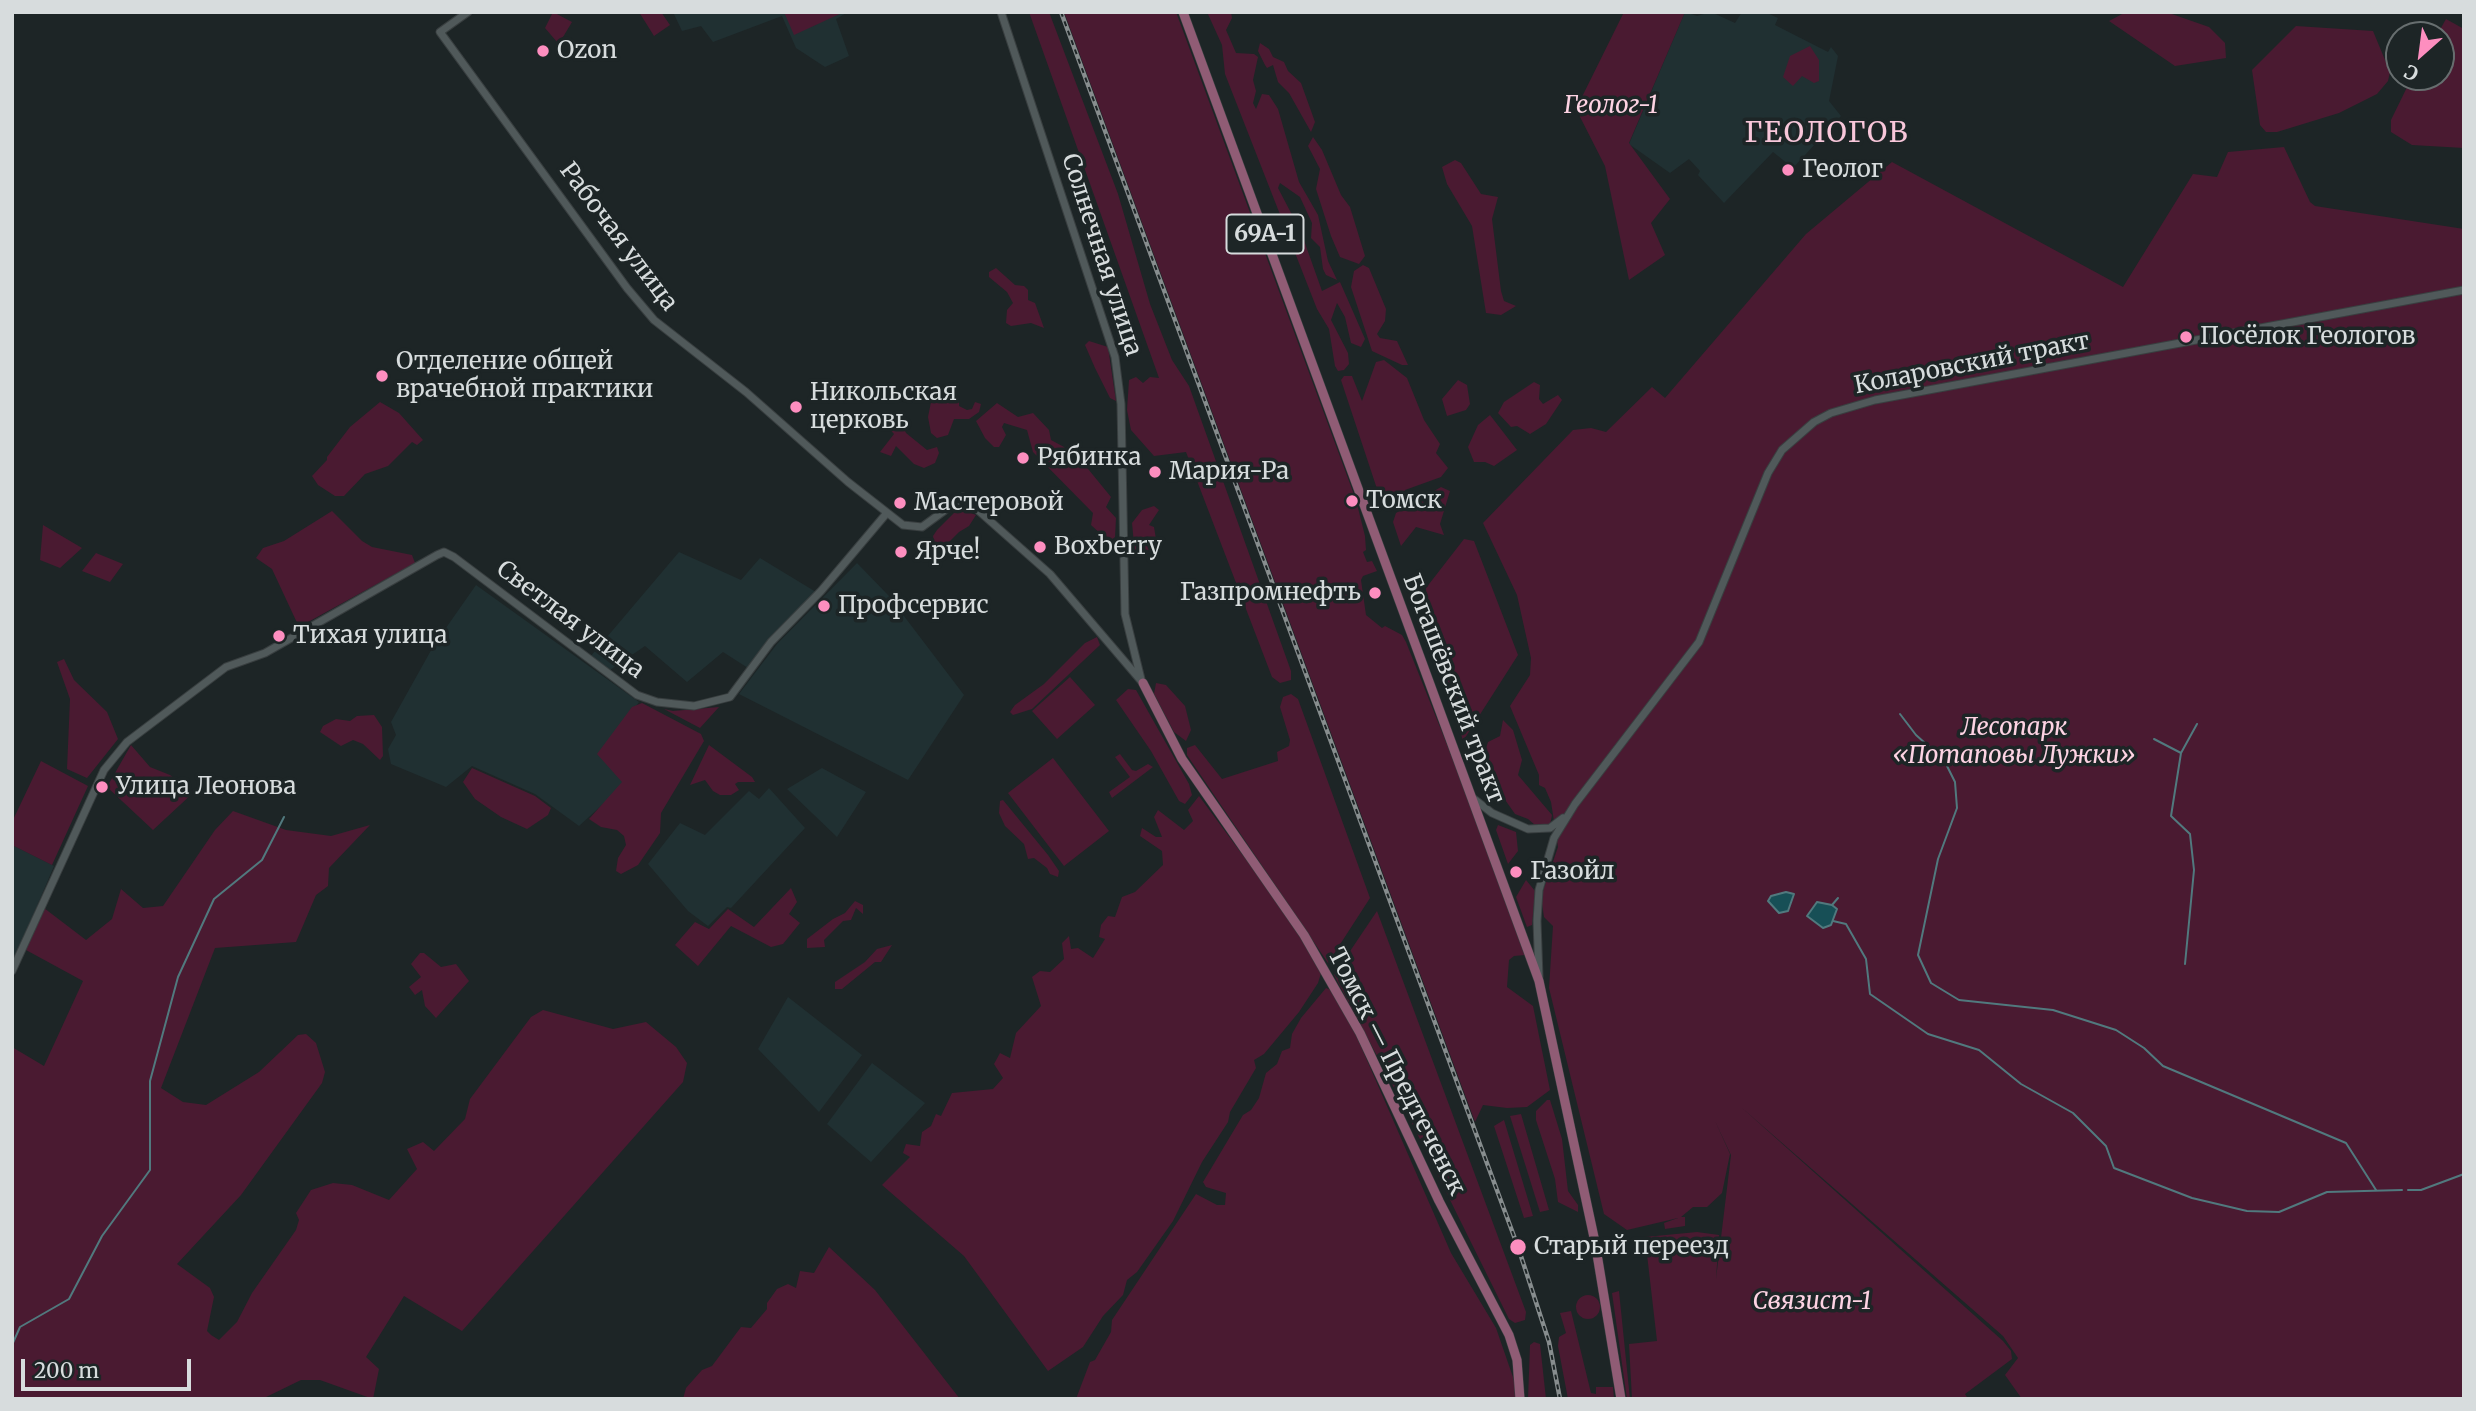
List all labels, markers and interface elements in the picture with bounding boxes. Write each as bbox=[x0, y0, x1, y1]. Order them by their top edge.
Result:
north arrow bbox=[2385, 21, 2455, 91]
place label: Ozon bbox=[557, 37, 617, 65]
marker: Ozon bbox=[535, 43, 551, 59]
text: С bbox=[2400, 59, 2422, 86]
park label: Геолог-1 bbox=[1564, 92, 1658, 120]
district label: ГЕОЛОГОВ bbox=[1746, 117, 1908, 151]
street label: Солнечная улица bbox=[1055, 150, 1147, 360]
place label: Геолог bbox=[1802, 156, 1883, 184]
street label: Рабочая улица bbox=[553, 157, 683, 317]
marker: Геолог bbox=[1780, 162, 1796, 178]
road number: 69А-1 bbox=[1226, 215, 1304, 254]
place label: Посёлок Геологов bbox=[2200, 323, 2415, 351]
street label: Коларовский тракт bbox=[1852, 327, 2092, 401]
marker: Посёлок Геологов bbox=[2178, 329, 2194, 345]
place label: Отделение общей врачебной практики bbox=[396, 348, 653, 404]
marker: Отделение общей врачебной практики bbox=[374, 368, 390, 384]
place label: Никольская церковь bbox=[810, 379, 957, 435]
marker: Никольская церковь bbox=[788, 399, 804, 415]
place label: Рябинка bbox=[1037, 444, 1141, 472]
marker: Рябинка bbox=[1015, 450, 1031, 466]
place label: Мария-Ра bbox=[1169, 458, 1289, 486]
marker: Мария-Ра bbox=[1147, 464, 1163, 480]
place label: Томск bbox=[1366, 487, 1442, 515]
place label: Мастеровой bbox=[914, 489, 1064, 517]
marker: Томск bbox=[1344, 493, 1360, 509]
marker: Мастеровой bbox=[892, 495, 908, 511]
place label: Boxberry bbox=[1054, 533, 1162, 561]
place label: Ярче! bbox=[915, 538, 980, 566]
marker: Boxberry bbox=[1032, 539, 1048, 555]
marker: Ярче! bbox=[893, 544, 909, 560]
street label: Светлая улица bbox=[490, 555, 650, 685]
street label: Богашёвский тракт bbox=[1396, 570, 1510, 808]
place label: Газпромнефть bbox=[1180, 579, 1361, 607]
marker: Газпромнефть bbox=[1367, 585, 1383, 601]
place label: Профсервис bbox=[838, 592, 989, 620]
marker: Профсервис bbox=[816, 598, 832, 614]
place label: Тихая улица bbox=[293, 622, 447, 650]
marker: Тихая улица bbox=[271, 628, 287, 644]
park label: Лесопарк «Потаповы Лужки» bbox=[1893, 714, 2135, 770]
place label: Улица Леонова bbox=[116, 773, 296, 801]
marker: Улица Леонова bbox=[94, 779, 110, 795]
place label: Газойл bbox=[1530, 858, 1614, 886]
marker: Газойл bbox=[1508, 864, 1524, 880]
street label: Томск — Предтеченск bbox=[1321, 943, 1471, 1201]
place label: Старый переезд bbox=[1534, 1233, 1729, 1261]
marker: Старый переезд bbox=[1508, 1237, 1528, 1257]
park label: Связист-1 bbox=[1753, 1288, 1871, 1316]
scale bar bbox=[24, 1344, 194, 1388]
text: 200 m bbox=[34, 1357, 99, 1384]

